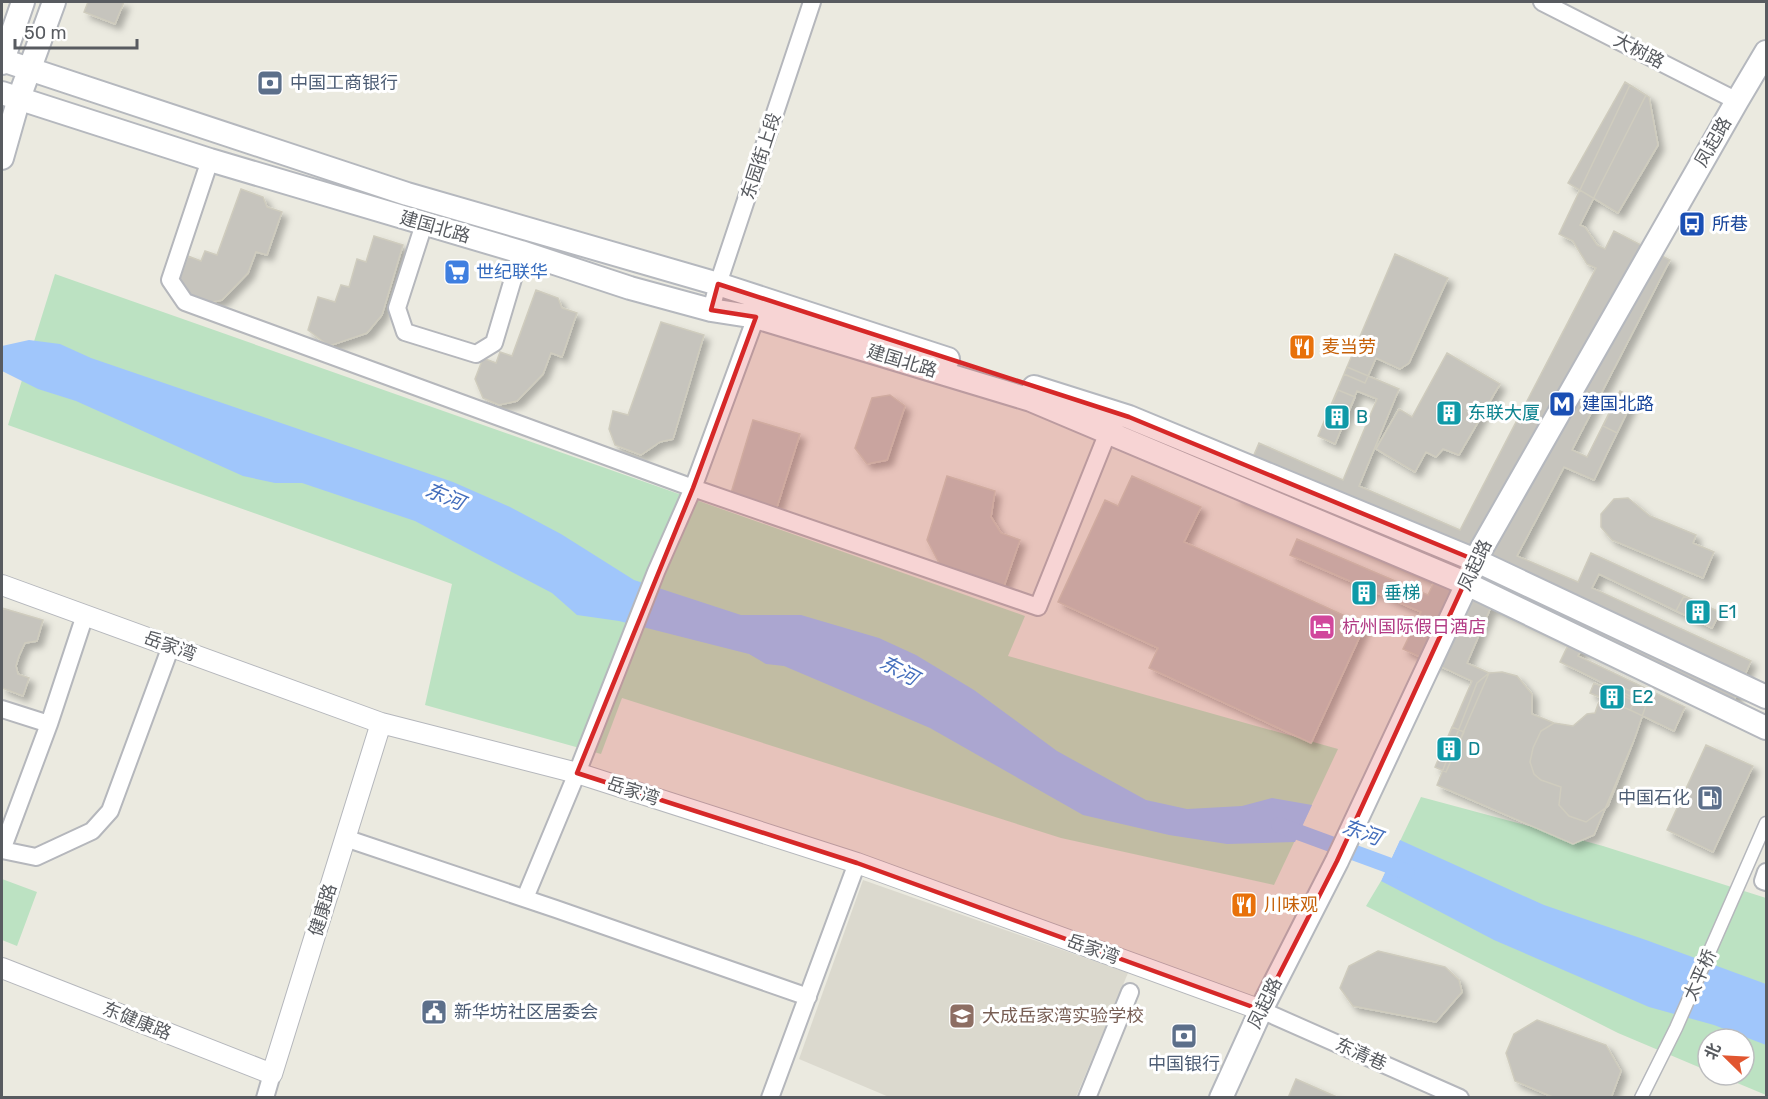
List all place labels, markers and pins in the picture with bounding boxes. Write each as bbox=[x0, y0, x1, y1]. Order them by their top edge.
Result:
bank icon: 中国工商银行 bbox=[255, 68, 285, 98]
place label: 中国工商银行 bbox=[290, 72, 398, 94]
bus stop icon: 所巷 bbox=[1677, 209, 1707, 239]
place label: 所巷 bbox=[1712, 213, 1748, 235]
supermarket icon: 世纪联华 bbox=[442, 257, 472, 287]
place label: 世纪联华 bbox=[476, 261, 548, 283]
restaurant icon: 麦当劳 bbox=[1287, 332, 1317, 362]
place label: 麦当劳 bbox=[1322, 336, 1376, 358]
metro station icon: 建国北路 bbox=[1547, 389, 1577, 419]
place label: 建国北路 bbox=[1582, 393, 1654, 415]
building icon: 东联大厦 bbox=[1434, 398, 1464, 428]
building icon: B bbox=[1322, 402, 1352, 432]
place label: 东联大厦 bbox=[1468, 402, 1540, 424]
place label: B bbox=[1356, 406, 1368, 428]
building icon: 垂梯 bbox=[1349, 578, 1379, 608]
place label: 垂梯 bbox=[1384, 582, 1420, 604]
building icon: E1 bbox=[1683, 597, 1713, 627]
place label: E1 bbox=[1718, 601, 1736, 623]
hotel icon: 杭州国际假日酒店 bbox=[1307, 612, 1337, 642]
place label: 杭州国际假日酒店 bbox=[1342, 616, 1486, 638]
building icon: E2 bbox=[1597, 682, 1627, 712]
place label: E2 bbox=[1632, 686, 1653, 708]
building icon: D bbox=[1434, 734, 1464, 764]
place label: D bbox=[1468, 738, 1480, 760]
fuel station icon: 中国石化 bbox=[1695, 783, 1725, 813]
place label: 中国石化 bbox=[1618, 787, 1690, 809]
restaurant icon: 川味观 bbox=[1229, 890, 1259, 920]
place label: 川味观 bbox=[1264, 894, 1318, 916]
public building icon: 新华坊社区居委会 bbox=[419, 997, 449, 1027]
place label: 新华坊社区居委会 bbox=[454, 1001, 598, 1023]
school or university icon: 大成岳家湾实验学校 bbox=[947, 1001, 977, 1031]
place label: 大成岳家湾实验学校 bbox=[982, 1005, 1144, 1027]
bank icon: 中国银行 bbox=[1169, 1021, 1199, 1051]
place label: 中国银行 bbox=[1148, 1053, 1220, 1075]

